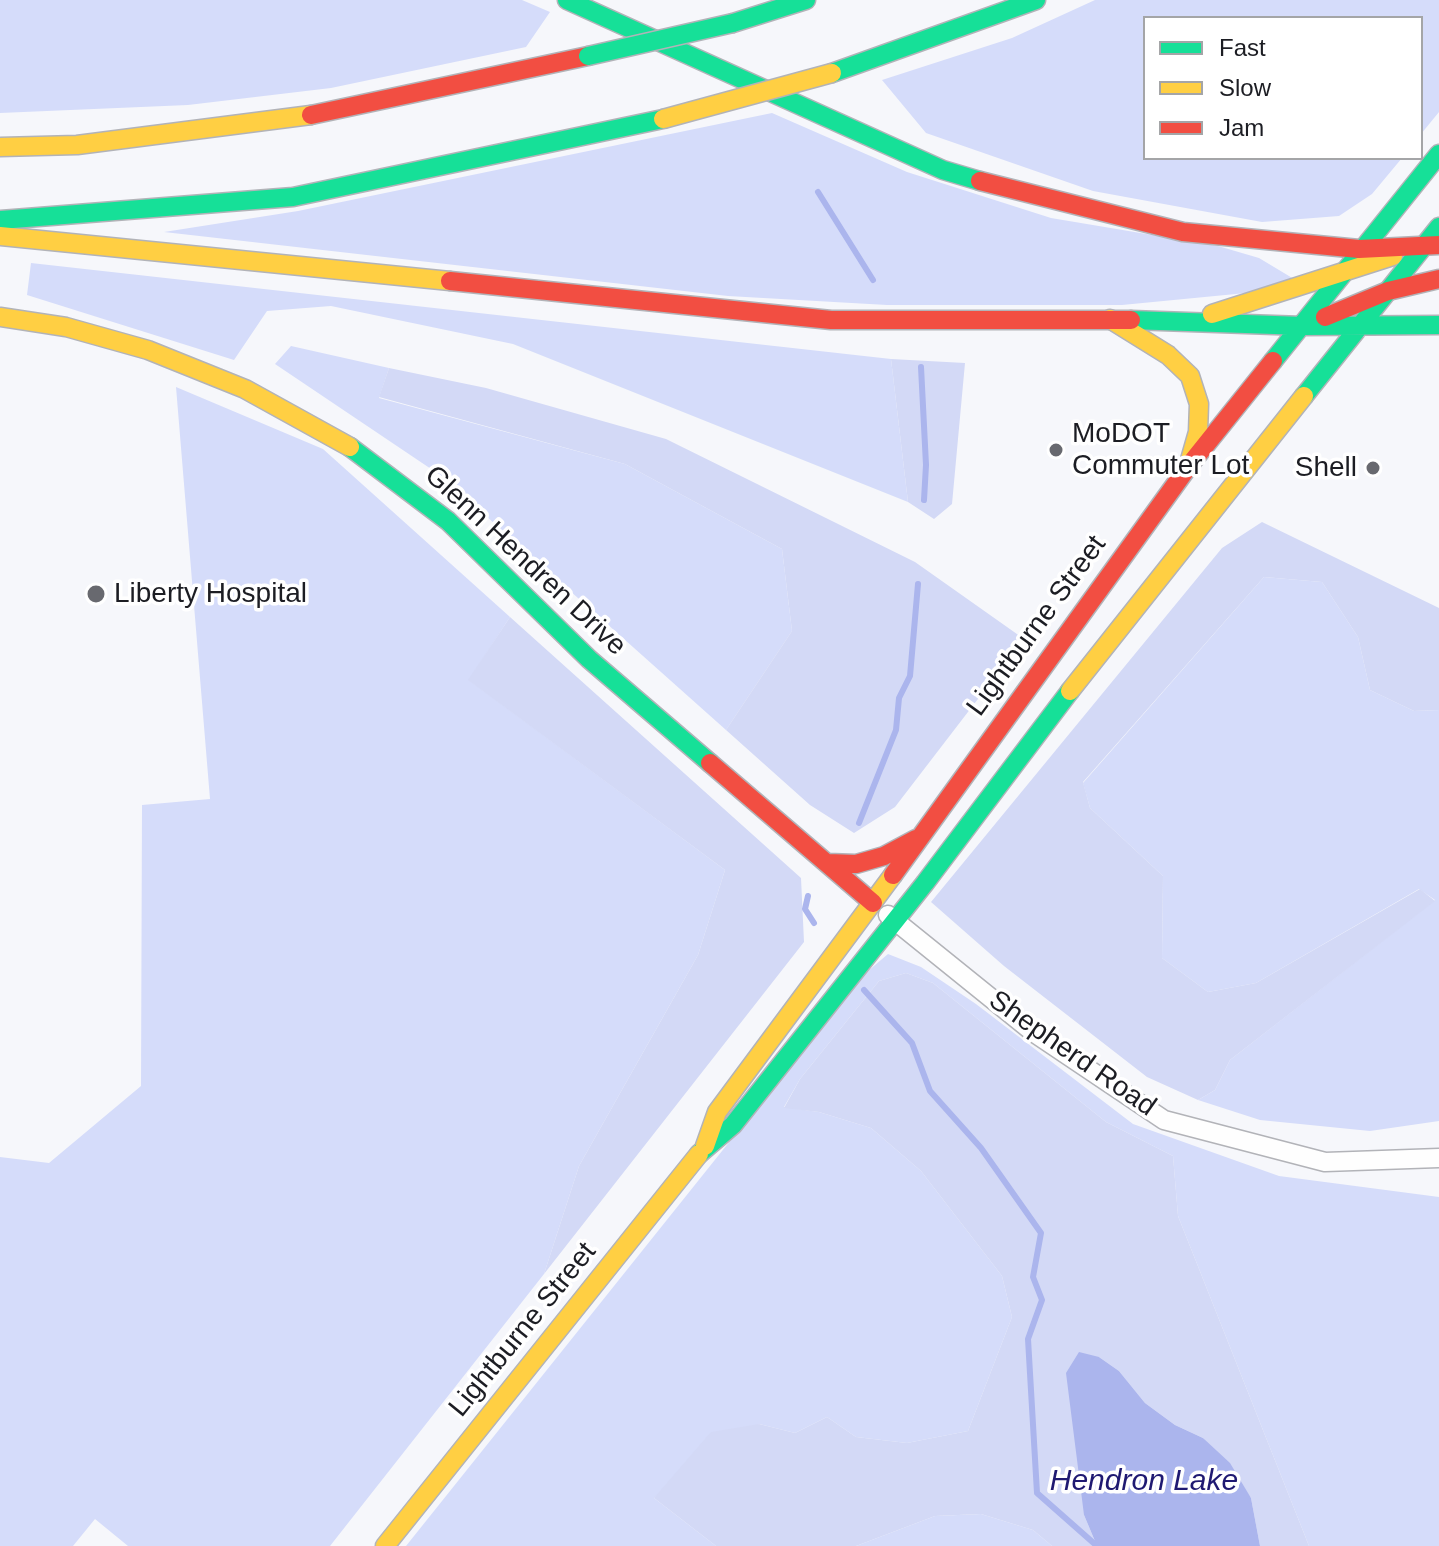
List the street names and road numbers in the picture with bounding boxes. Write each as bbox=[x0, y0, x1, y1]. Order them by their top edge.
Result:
street label: Glenn Hendren Drive bbox=[417, 459, 633, 663]
street label: Lightburne Street bbox=[960, 529, 1114, 723]
street label: Shepherd Road bbox=[982, 984, 1162, 1124]
street label: Lightburne Street bbox=[442, 1236, 604, 1424]

